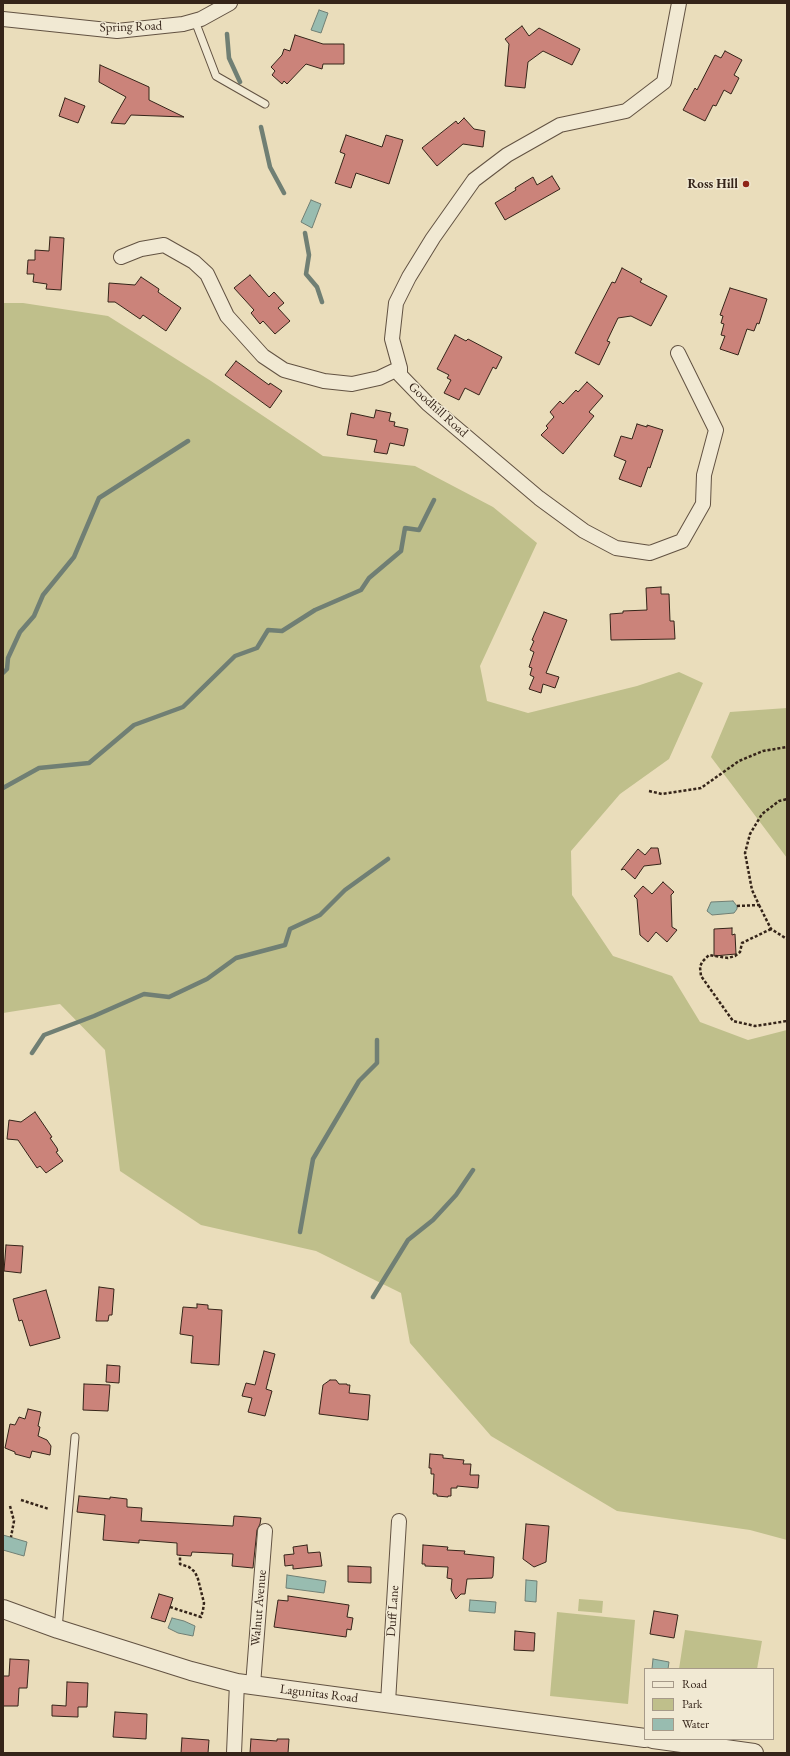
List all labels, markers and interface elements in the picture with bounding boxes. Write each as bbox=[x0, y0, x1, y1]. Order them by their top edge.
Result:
street label: Spring Road bbox=[99, 18, 163, 36]
place label: Ross Hill bbox=[687, 176, 738, 192]
marker: Ross Hill bbox=[741, 179, 751, 189]
street label: Goodhill Road bbox=[405, 379, 471, 441]
street label: Walnut Avenue bbox=[248, 1569, 270, 1647]
street label: Duff Lane bbox=[383, 1585, 403, 1637]
legend bbox=[644, 1668, 774, 1740]
text: Road bbox=[682, 1676, 707, 1692]
street label: Lagunitas Road bbox=[279, 1681, 359, 1707]
text: Park bbox=[682, 1696, 702, 1712]
text: Water bbox=[682, 1716, 709, 1732]

